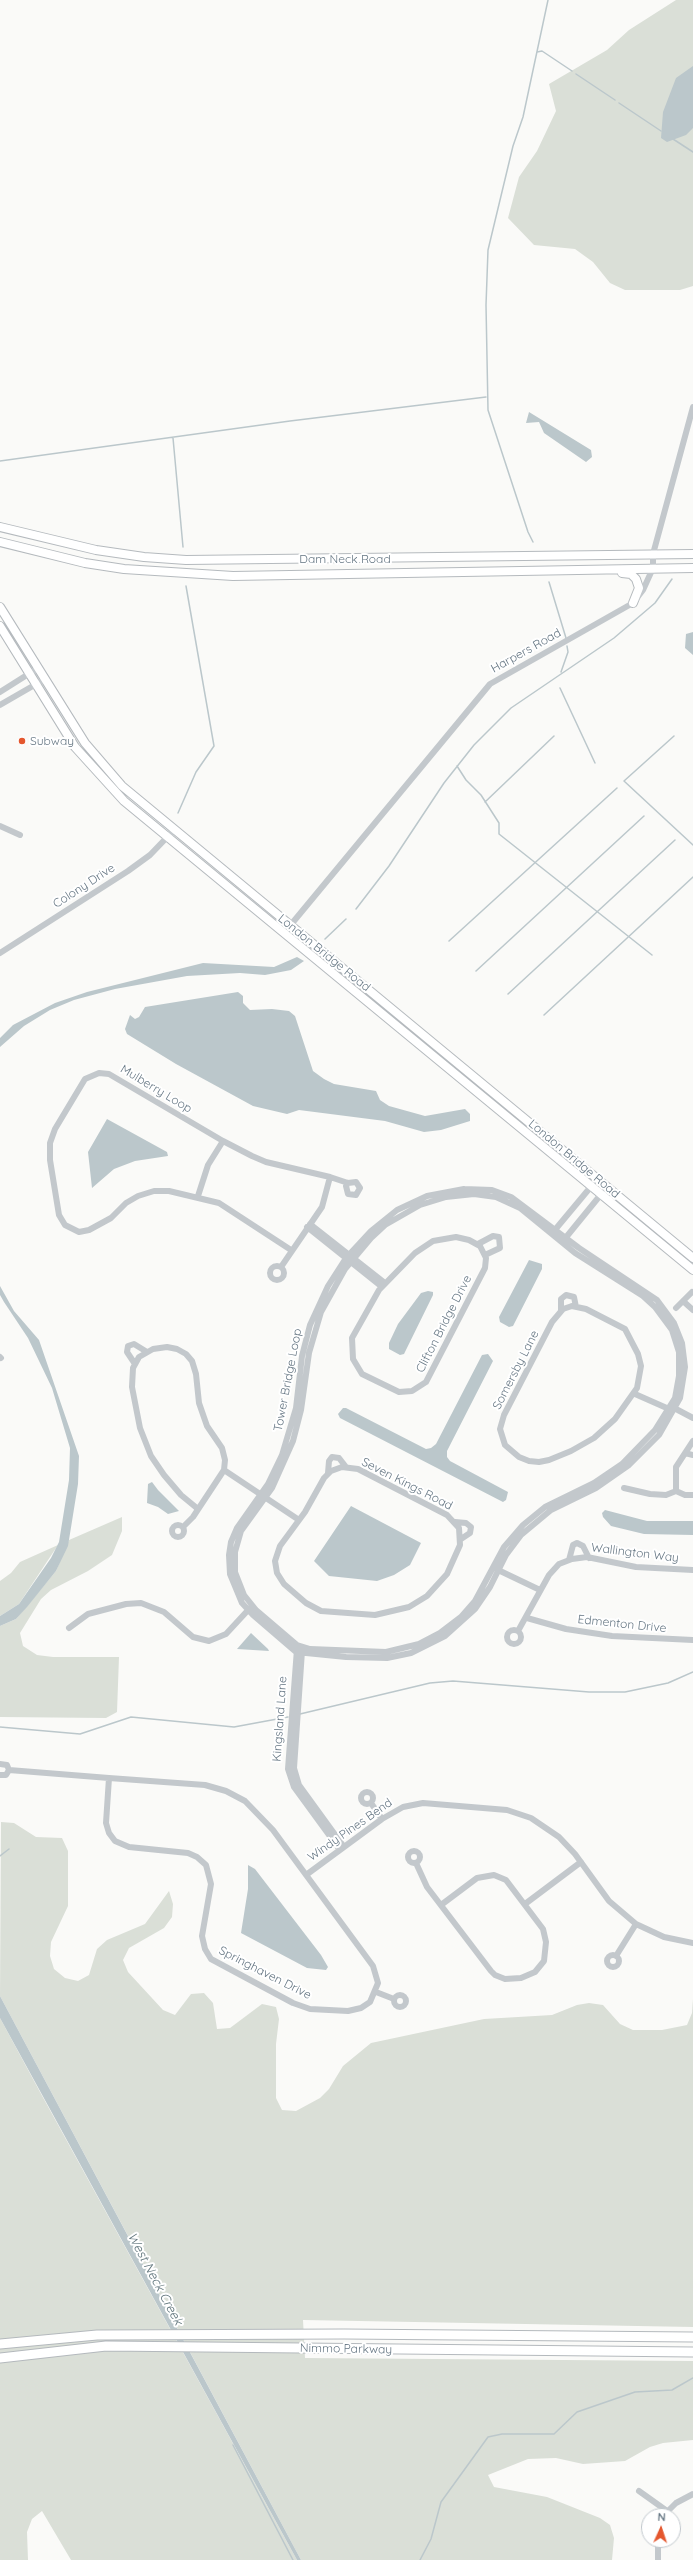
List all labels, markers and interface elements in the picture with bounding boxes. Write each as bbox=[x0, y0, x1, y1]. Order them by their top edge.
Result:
street label: Dam Neck Road bbox=[299, 552, 391, 566]
street label: Harpers Road bbox=[488, 626, 564, 676]
place label: Subway bbox=[30, 734, 74, 748]
marker: Subway bbox=[17, 736, 27, 746]
street label: Colony Drive bbox=[50, 861, 118, 911]
street label: London Bridge Road bbox=[275, 911, 373, 995]
street label: Mulberry Loop bbox=[118, 1062, 194, 1116]
street label: London Bridge Road bbox=[525, 1117, 623, 1201]
street label: Clifton Bridge Drive bbox=[413, 1273, 475, 1375]
street label: Tower Bridge Loop bbox=[271, 1327, 305, 1433]
street label: Somersby Lane bbox=[490, 1328, 542, 1412]
street label: Seven Kings Road bbox=[359, 1455, 455, 1513]
street label: Wallington Way bbox=[590, 1540, 680, 1566]
street label: Edmenton Drive bbox=[577, 1612, 667, 1636]
street label: Kingsland Lane bbox=[270, 1676, 290, 1762]
street label: Windy Pines Bend bbox=[305, 1796, 395, 1864]
street label: Springhaven Drive bbox=[216, 1943, 314, 2003]
water label: West Neck Creek bbox=[124, 2230, 186, 2328]
street label: Nimmo Parkway bbox=[300, 2341, 392, 2357]
north arrow bbox=[641, 2508, 681, 2548]
text: N bbox=[657, 2510, 666, 2524]

